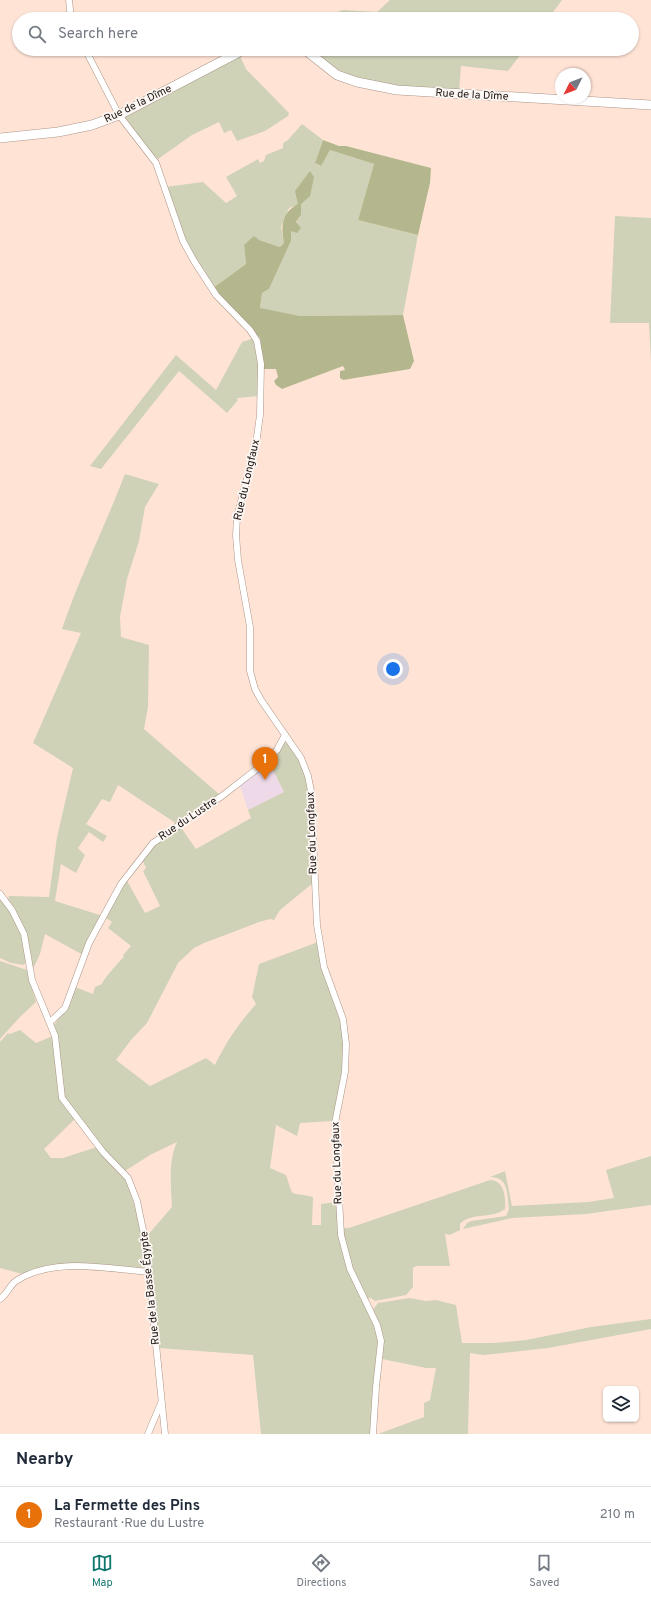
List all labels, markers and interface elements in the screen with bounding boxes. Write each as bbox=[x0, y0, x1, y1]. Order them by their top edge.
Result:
search box bbox=[12, 12, 639, 56]
icon: search bbox=[26, 23, 48, 45]
text: Search here bbox=[58, 25, 138, 44]
north arrow bbox=[555, 68, 591, 104]
street label: Rue de la Dîme bbox=[102, 82, 174, 126]
street label: Rue de la Dîme bbox=[435, 86, 509, 104]
street label: Rue du Longfaux bbox=[231, 438, 263, 522]
your location bbox=[383, 659, 403, 679]
pin: 1 bbox=[252, 747, 278, 780]
street label: Rue du Longfaux bbox=[304, 791, 320, 875]
street label: Rue du Lustre bbox=[156, 794, 220, 844]
street label: Rue du Longfaux bbox=[329, 1121, 345, 1205]
street label: Rue de la Basse Égypte bbox=[136, 1230, 163, 1346]
map controls bbox=[603, 1386, 639, 1422]
button: layers bbox=[603, 1386, 639, 1422]
text: Nearby bbox=[16, 1449, 73, 1471]
text: La Fermette des Pins bbox=[54, 1497, 200, 1516]
text: 1 bbox=[26, 1507, 32, 1523]
text: 210 m bbox=[600, 1507, 635, 1523]
text: Restaurant · Rue du Lustre bbox=[54, 1516, 204, 1532]
tab: Map bbox=[91, 1552, 113, 1590]
tab: Directions bbox=[296, 1552, 346, 1590]
tab: Saved bbox=[529, 1552, 560, 1590]

